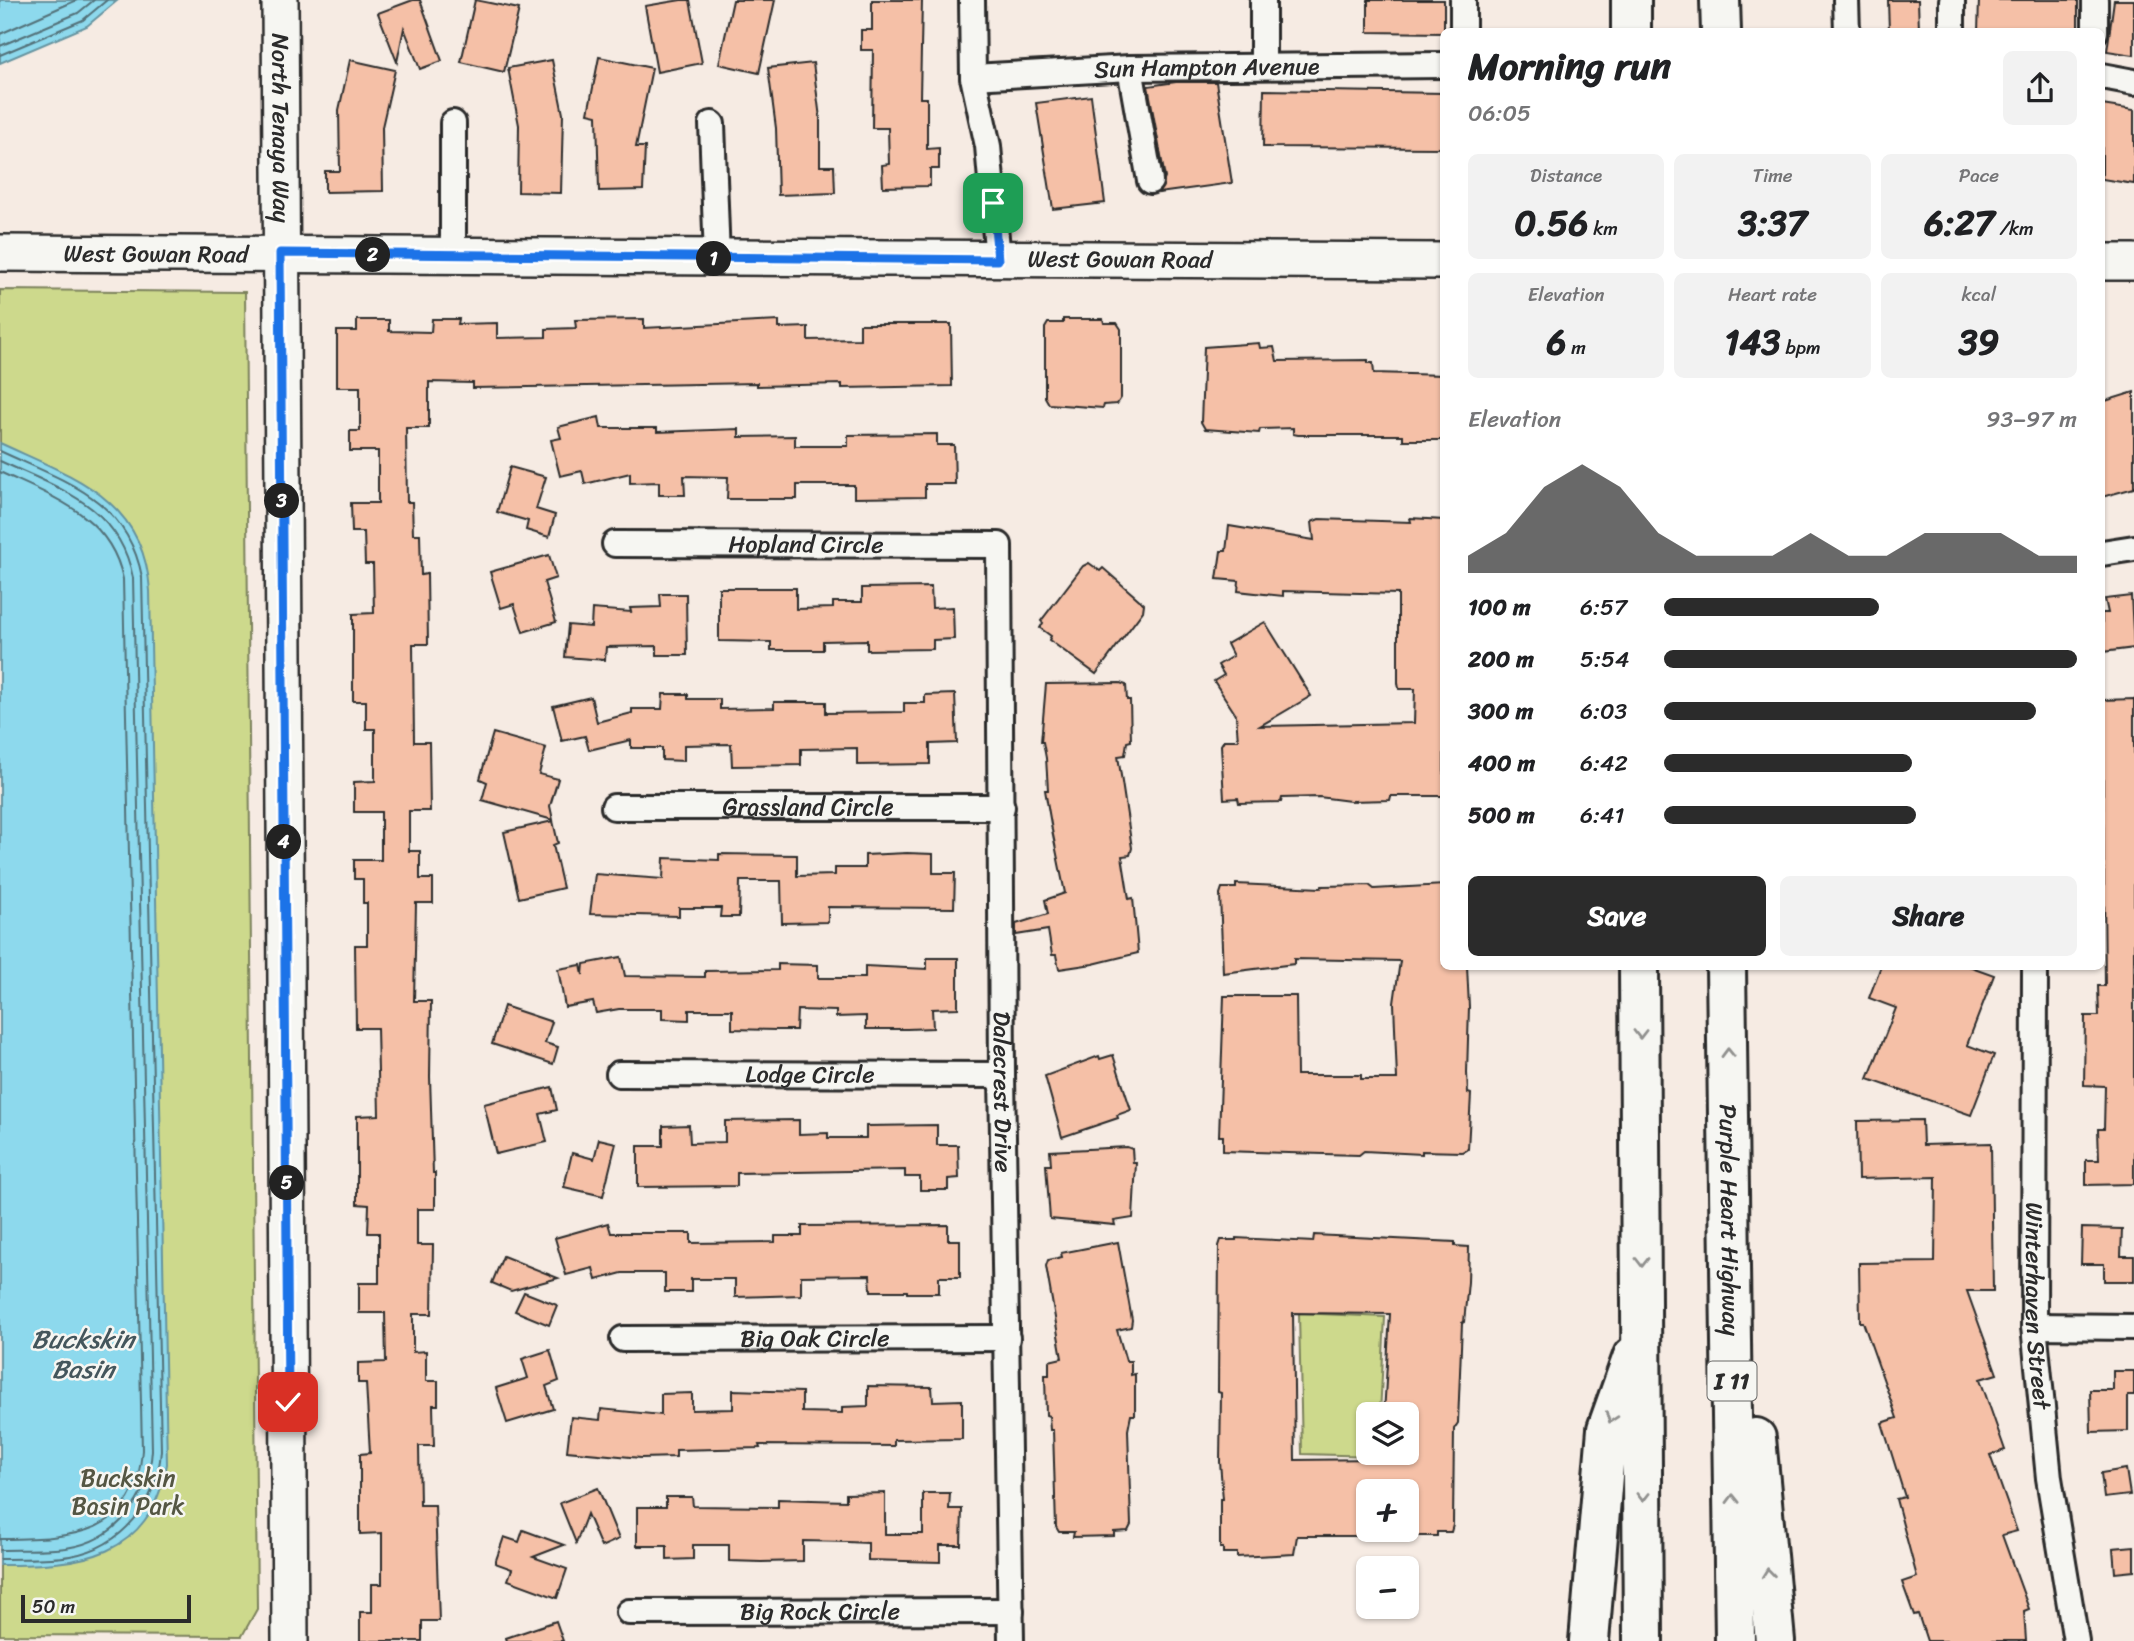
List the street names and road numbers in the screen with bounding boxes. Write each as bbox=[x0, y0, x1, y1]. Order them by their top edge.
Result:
street label: North Tenaya Way bbox=[259, 33, 302, 224]
street label: Sun Hampton Avenue bbox=[1093, 45, 1320, 91]
street label: West Gowan Road bbox=[63, 232, 250, 275]
street label: West Gowan Road bbox=[1027, 238, 1214, 281]
street label: Hopland Circle bbox=[728, 523, 884, 566]
street label: Grassland Circle bbox=[722, 786, 894, 828]
street label: Dalecrest Drive bbox=[981, 1011, 1025, 1173]
street label: Lodge Circle bbox=[745, 1053, 875, 1096]
street label: Purple Heart Highway bbox=[1707, 1104, 1752, 1337]
street label: Winterhaven Street bbox=[2013, 1202, 2063, 1413]
street label: Big Oak Circle bbox=[740, 1317, 890, 1360]
road number: I 11 bbox=[1708, 1362, 1756, 1400]
street label: Big Rock Circle bbox=[740, 1590, 900, 1633]

